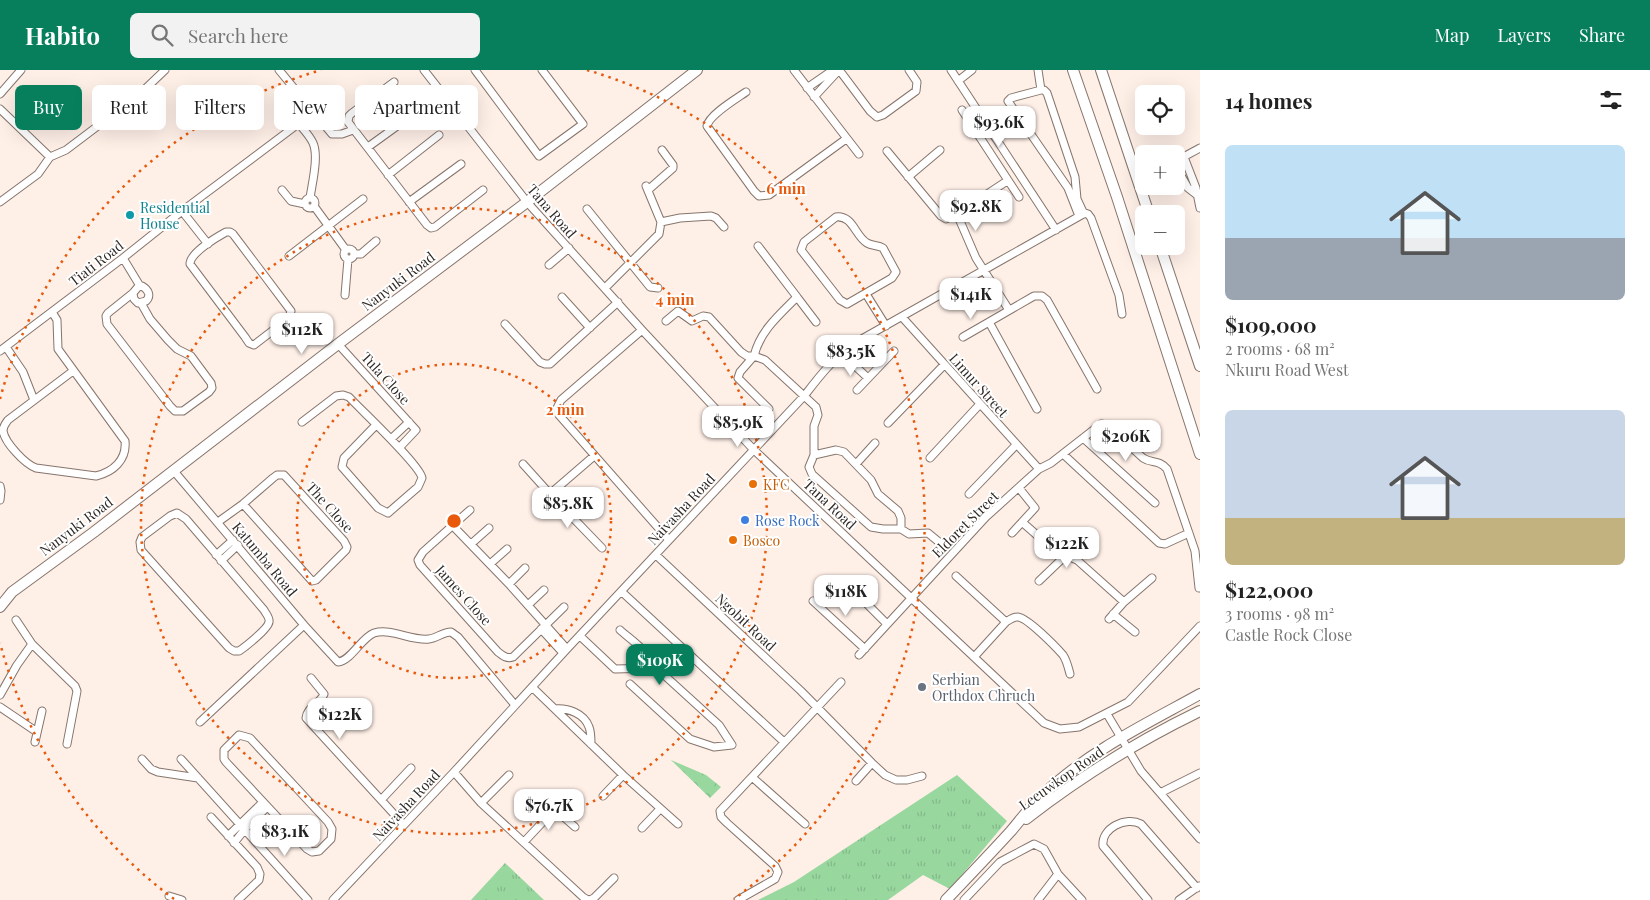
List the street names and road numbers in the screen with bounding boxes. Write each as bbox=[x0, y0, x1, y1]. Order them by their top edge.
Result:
street label: Tana Road bbox=[523, 180, 581, 242]
street label: Tiati Road bbox=[65, 236, 127, 290]
street label: Nanyuki Road bbox=[357, 247, 439, 315]
street label: Tula Close bbox=[357, 348, 415, 408]
street label: Limur Street bbox=[945, 349, 1013, 422]
street label: Naivasha Road bbox=[643, 469, 719, 549]
street label: Tana Road bbox=[799, 475, 861, 533]
street label: The Close bbox=[302, 478, 358, 536]
street label: Eldoret Street bbox=[928, 486, 1003, 561]
street label: Nanyuki Road bbox=[35, 492, 117, 560]
street label: Katumba Road bbox=[228, 518, 302, 600]
street label: James Close bbox=[431, 560, 496, 629]
street label: Ngobit Road bbox=[712, 589, 780, 655]
street label: Leeuwkop Road bbox=[1015, 742, 1107, 814]
street label: Naivasha Road bbox=[368, 765, 444, 845]

